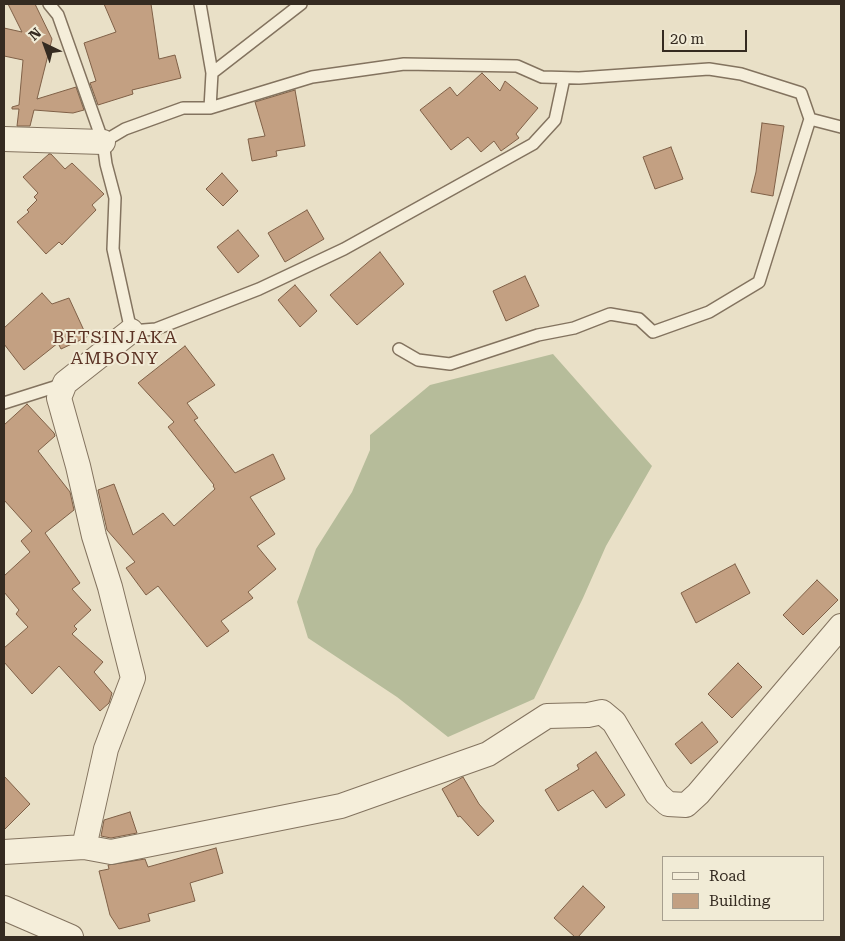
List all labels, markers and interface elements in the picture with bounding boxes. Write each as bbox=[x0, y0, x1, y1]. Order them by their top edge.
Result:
north arrow bbox=[20, 20, 70, 70]
scale bar bbox=[665, 20, 750, 52]
text: N bbox=[26, 24, 44, 43]
text: 20 m bbox=[670, 30, 704, 48]
district label: BETSINJAKA AMBONY bbox=[51, 327, 179, 369]
legend bbox=[662, 856, 825, 921]
text: Road bbox=[709, 867, 746, 885]
text: Building bbox=[709, 892, 770, 910]

